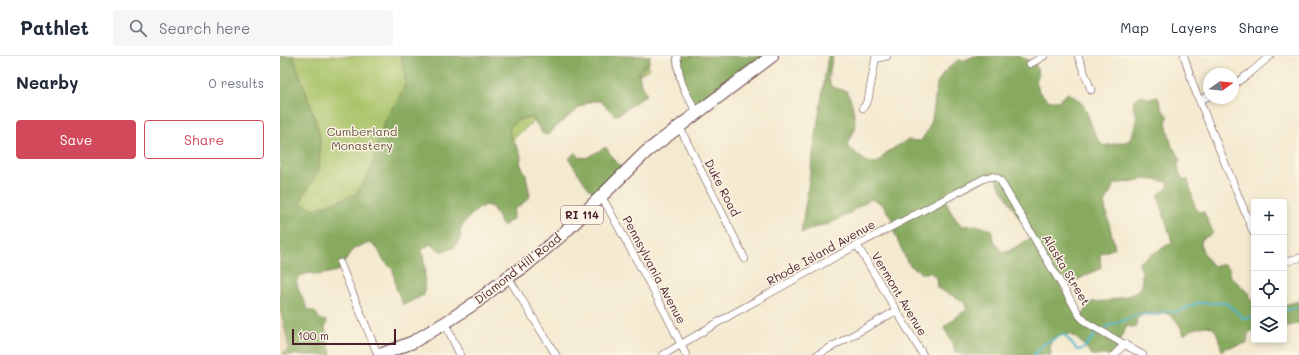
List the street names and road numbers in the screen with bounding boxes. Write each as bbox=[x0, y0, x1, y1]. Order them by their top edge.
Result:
street label: Duke Road bbox=[702, 156, 744, 219]
road number: RI 114 bbox=[561, 206, 603, 224]
street label: Pennsylvania Avenue bbox=[620, 213, 690, 326]
street label: Rhode Island Avenue bbox=[763, 216, 878, 289]
street label: Diamond Hill Road bbox=[471, 229, 564, 307]
street label: Alaska Street bbox=[1039, 231, 1094, 308]
street label: Vermont Avenue bbox=[868, 249, 931, 338]

